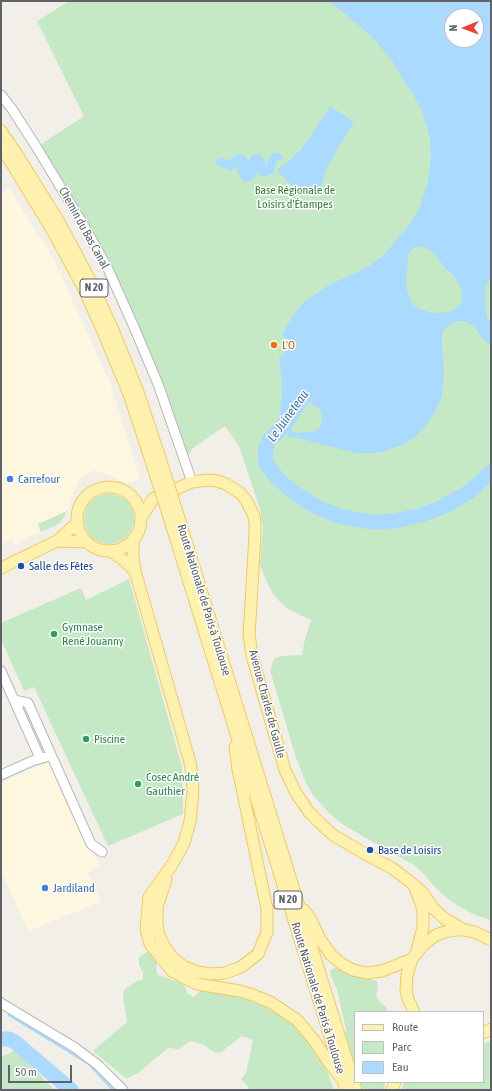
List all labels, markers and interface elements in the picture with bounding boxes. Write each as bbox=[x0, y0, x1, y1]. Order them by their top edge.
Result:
north arrow bbox=[444, 8, 484, 48]
text: N bbox=[447, 25, 459, 32]
park label: Base Régionale de Loisirs d'Étampes bbox=[255, 183, 335, 211]
street label: Chemin du Bas Canal bbox=[56, 185, 112, 271]
road number: N 20 bbox=[80, 279, 108, 297]
place label: L'O bbox=[282, 338, 295, 352]
marker: L'O bbox=[269, 340, 279, 350]
water label: Le Juineteau bbox=[264, 387, 312, 445]
place label: Carrefour bbox=[18, 472, 60, 486]
marker: Carrefour bbox=[5, 474, 15, 484]
street label: Route Nationale de Paris à Toulouse bbox=[174, 523, 234, 677]
place label: Salle des Fêtes bbox=[29, 559, 93, 573]
marker: Salle des Fêtes bbox=[16, 561, 26, 571]
place label: Gymnase René Jouanny bbox=[62, 620, 124, 648]
marker: Gymnase René Jouanny bbox=[49, 629, 59, 639]
street label: Avenue Charles de Gaulle bbox=[246, 648, 288, 760]
place label: Piscine bbox=[94, 732, 125, 746]
marker: Piscine bbox=[81, 734, 91, 744]
place label: Cosec André Gauthier bbox=[146, 770, 199, 798]
marker: Cosec André Gauthier bbox=[133, 779, 143, 789]
place label: Base de Loisirs bbox=[378, 843, 441, 857]
marker: Base de Loisirs bbox=[365, 845, 375, 855]
place label: Jardiland bbox=[53, 881, 95, 895]
marker: Jardiland bbox=[40, 883, 50, 893]
road number: N 20 bbox=[274, 891, 302, 909]
street label: Route Nationale de Paris à Toulouse bbox=[288, 921, 348, 1075]
legend bbox=[354, 1011, 484, 1083]
text: Route bbox=[392, 1020, 418, 1034]
text: Parc bbox=[392, 1040, 411, 1054]
scale bar bbox=[10, 1057, 74, 1083]
text: Eau bbox=[392, 1060, 409, 1074]
text: 50 m bbox=[15, 1065, 37, 1079]

